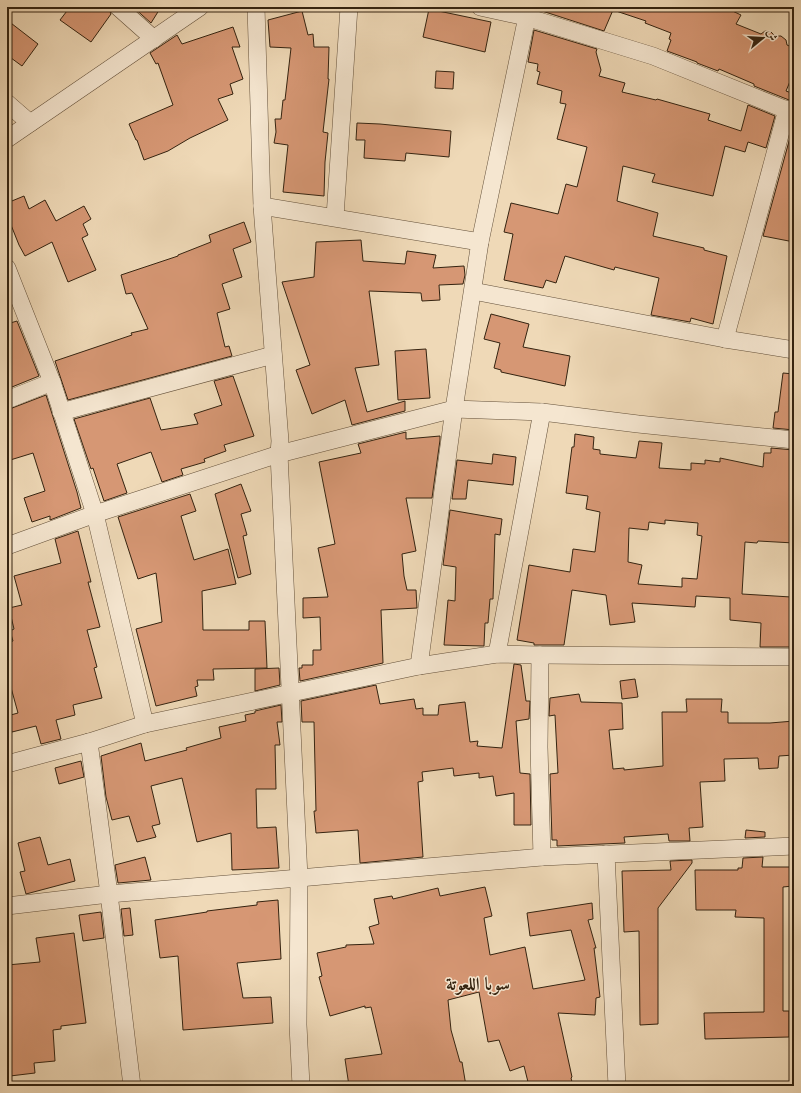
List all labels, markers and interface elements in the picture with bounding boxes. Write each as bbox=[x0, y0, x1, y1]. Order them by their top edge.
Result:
north arrow bbox=[743, 18, 783, 58]
text: ش bbox=[763, 28, 781, 43]
district label: سوبا اللعوتة bbox=[446, 972, 510, 997]

